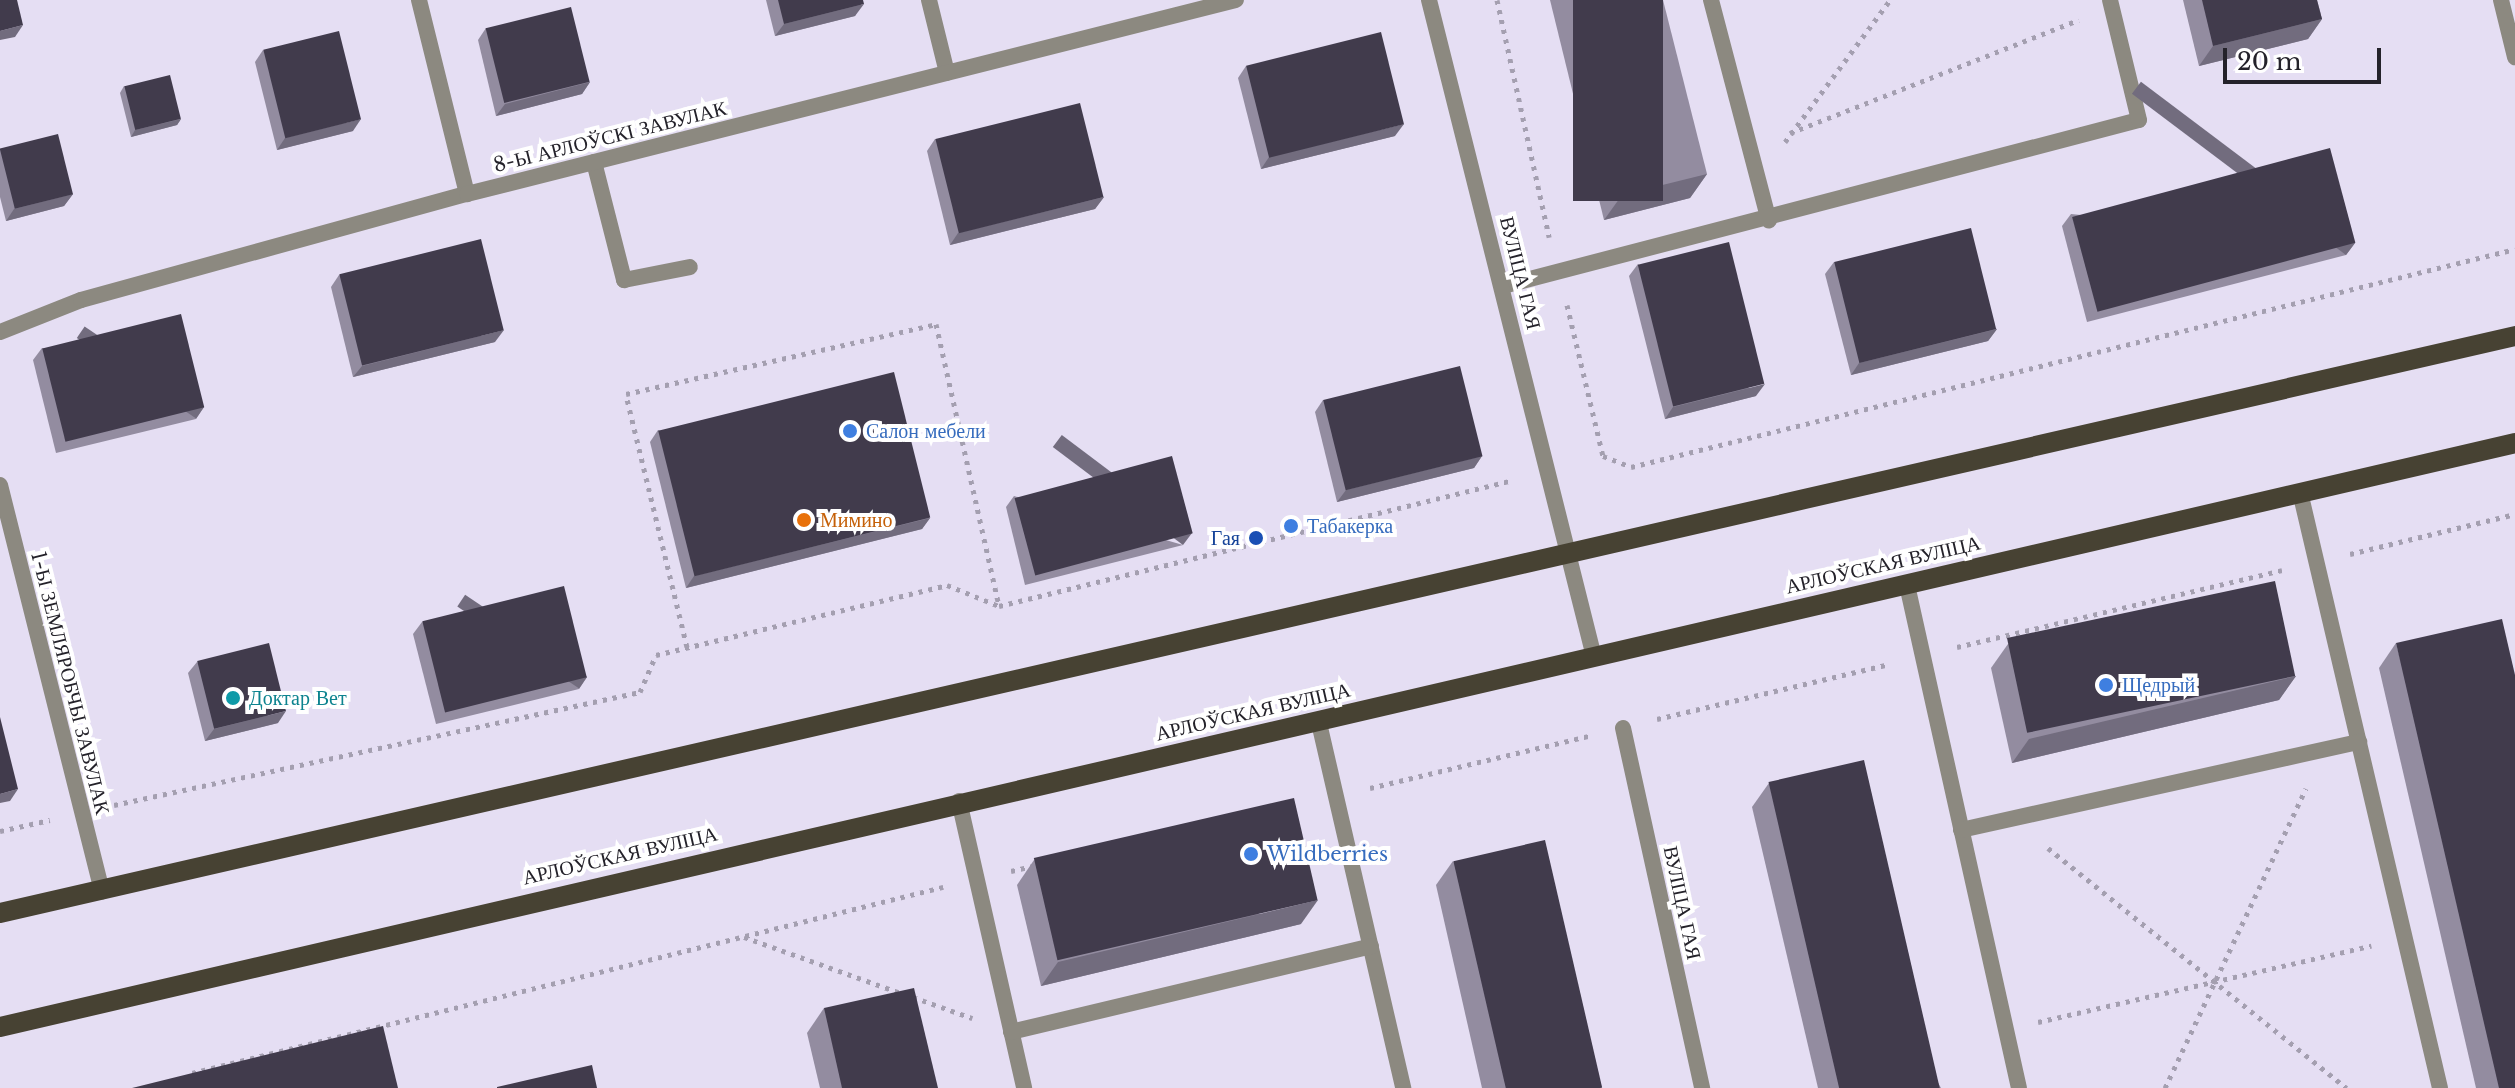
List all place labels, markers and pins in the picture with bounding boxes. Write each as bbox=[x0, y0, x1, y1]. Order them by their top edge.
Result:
place label: Салон мебели bbox=[866, 419, 986, 443]
marker: Салон мебели bbox=[841, 422, 859, 440]
place label: Мимино bbox=[820, 508, 893, 532]
marker: Мимино bbox=[795, 511, 813, 529]
place label: Табакерка bbox=[1307, 514, 1393, 538]
marker: Табакерка bbox=[1282, 517, 1300, 535]
place label: Гая bbox=[1211, 526, 1240, 550]
marker: Гая bbox=[1247, 529, 1265, 547]
place label: Щедрый bbox=[2122, 673, 2195, 697]
marker: Щедрый bbox=[2097, 676, 2115, 694]
place label: Доктар Вет bbox=[249, 686, 347, 710]
marker: Доктар Вет bbox=[224, 689, 242, 707]
place label: Wildberries bbox=[1267, 842, 1388, 866]
marker: Wildberries bbox=[1242, 845, 1260, 863]

